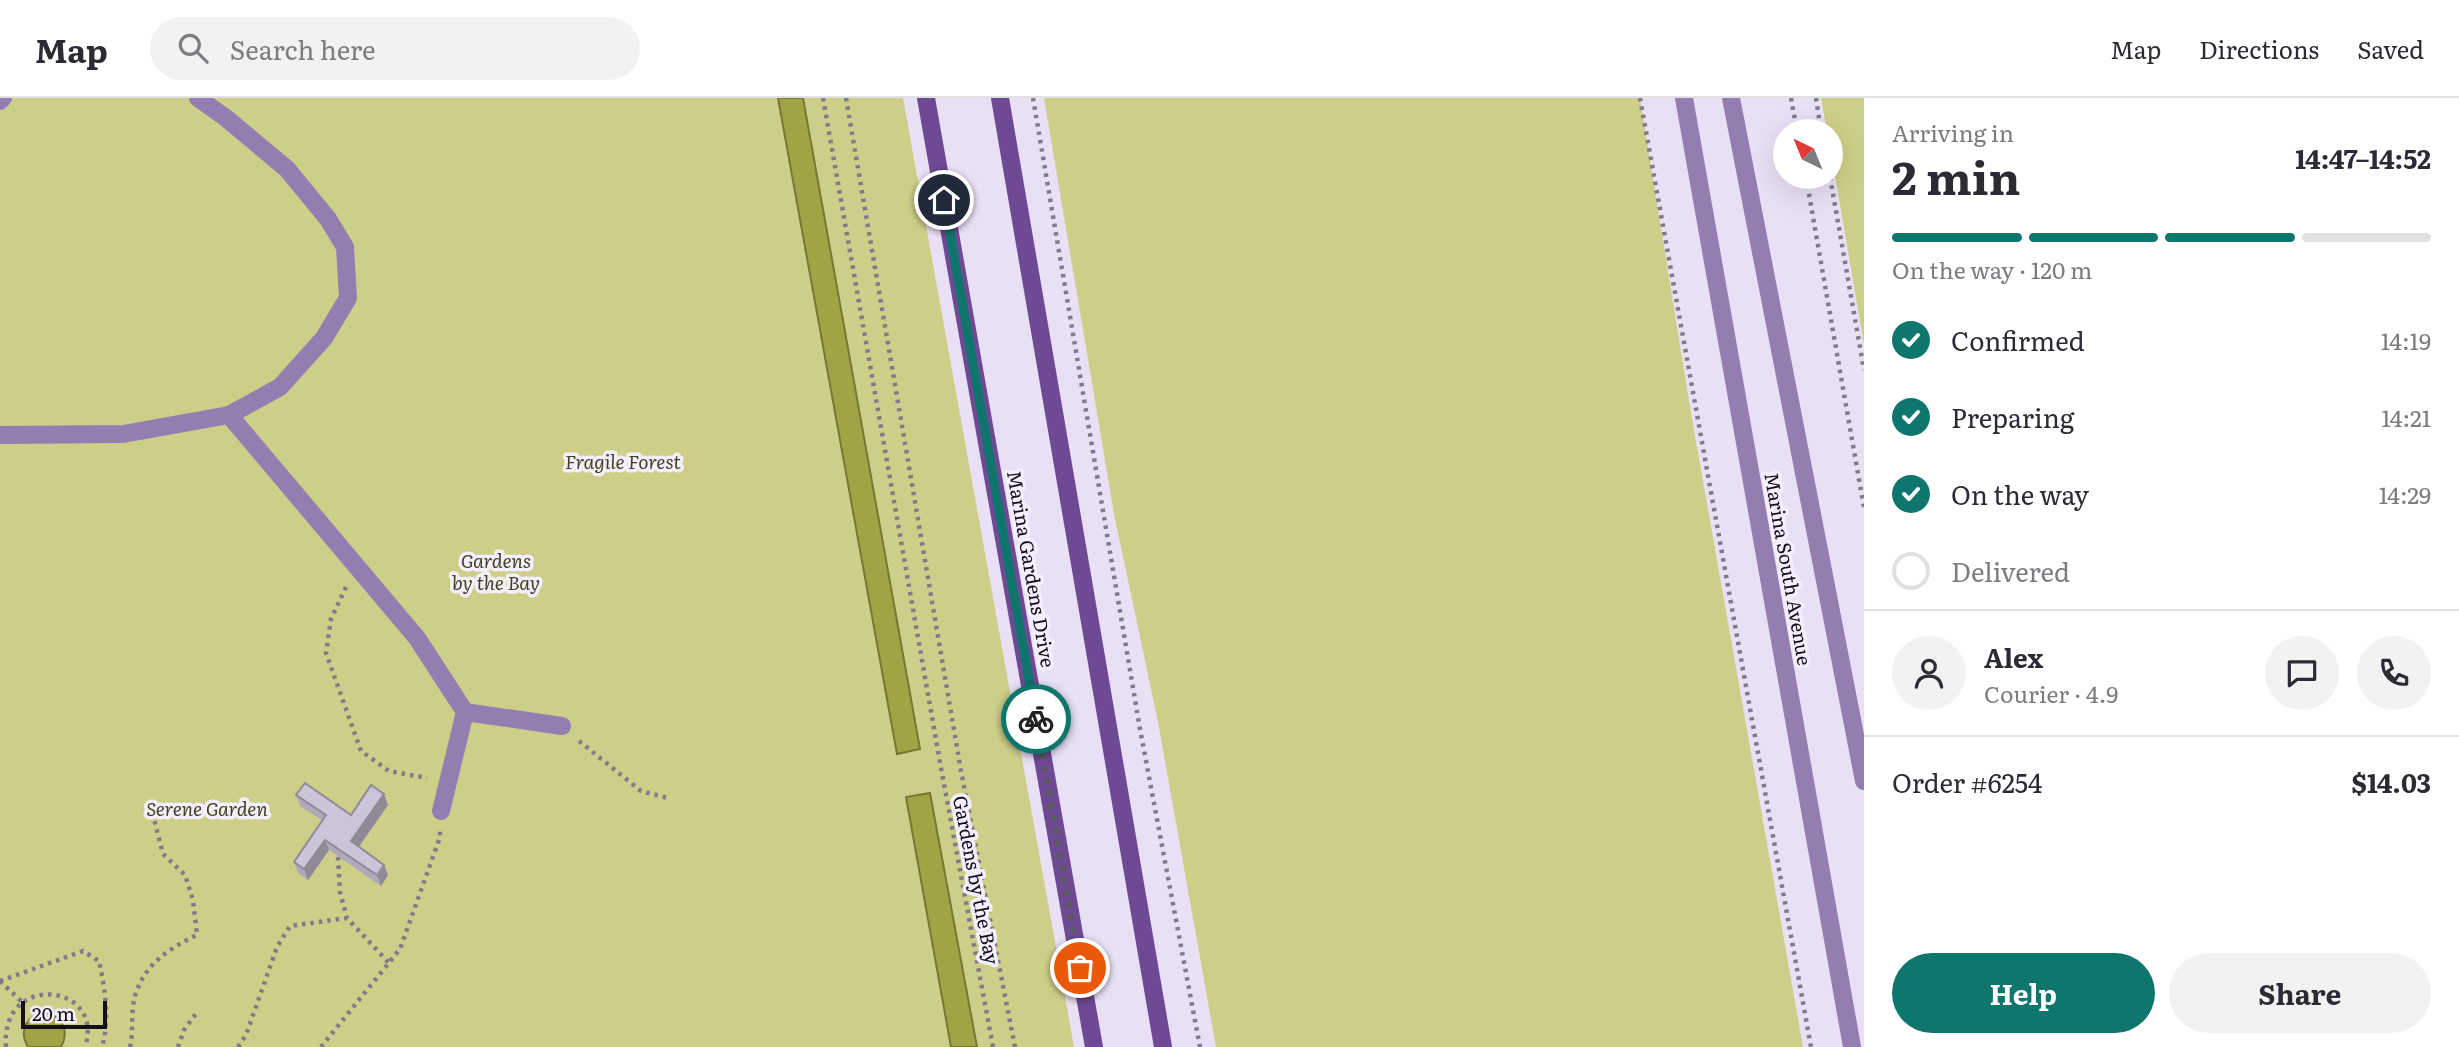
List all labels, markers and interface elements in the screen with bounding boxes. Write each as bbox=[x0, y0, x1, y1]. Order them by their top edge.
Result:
search box bbox=[150, 17, 640, 80]
text: Map bbox=[35, 24, 108, 73]
icon: search bbox=[174, 29, 212, 67]
text: Search here bbox=[230, 29, 376, 68]
text: Map bbox=[2110, 31, 2161, 66]
text: Directions bbox=[2199, 31, 2319, 66]
text: Saved bbox=[2357, 31, 2424, 66]
text: Arriving in bbox=[1892, 115, 2014, 149]
north arrow bbox=[1773, 119, 1843, 189]
map controls bbox=[1773, 119, 1843, 189]
text: 14:47–14:52 bbox=[2295, 138, 2431, 177]
text: 2 min bbox=[1892, 141, 2021, 209]
pin bbox=[914, 170, 974, 230]
icon: home bbox=[925, 181, 963, 219]
text: On the way · 120 m bbox=[1892, 252, 2092, 286]
text: Confirmed bbox=[1951, 320, 2085, 359]
icon: check bbox=[1892, 321, 1930, 359]
text: 14:19 bbox=[2381, 323, 2431, 357]
text: Preparing bbox=[1951, 397, 2074, 436]
icon: check bbox=[1892, 398, 1930, 436]
text: 14:21 bbox=[2381, 400, 2431, 434]
park label: Fragile Forest bbox=[565, 447, 681, 475]
street label: Marina Gardens Drive bbox=[1001, 468, 1063, 670]
street label: Marina South Avenue bbox=[1758, 470, 1820, 668]
text: On the way bbox=[1951, 474, 2089, 513]
icon: check bbox=[1892, 475, 1930, 513]
text: 14:29 bbox=[2379, 477, 2431, 511]
park label: Gardens by the Bay bbox=[452, 546, 540, 596]
text: Delivered bbox=[1951, 551, 2070, 590]
button: person bbox=[1892, 636, 1966, 710]
button: chat bbox=[2265, 636, 2339, 710]
button: phone bbox=[2357, 636, 2431, 710]
text: Alex bbox=[1984, 637, 2043, 676]
text: Courier · 4.9 bbox=[1984, 676, 2118, 710]
courier bbox=[1001, 684, 1071, 754]
icon: bike bbox=[1017, 700, 1055, 738]
text: Order #6254 bbox=[1892, 762, 2042, 801]
text: $14.03 bbox=[2351, 762, 2431, 801]
street label: Gardens by the Bay bbox=[947, 793, 1007, 967]
park label: Serene Garden bbox=[146, 794, 268, 822]
pin bbox=[1050, 938, 1110, 998]
icon: bag bbox=[1061, 949, 1099, 987]
button: Help bbox=[1892, 953, 2155, 1033]
button: Share bbox=[2169, 953, 2431, 1033]
scale bar bbox=[21, 998, 107, 1030]
text: 20 m bbox=[32, 999, 75, 1027]

